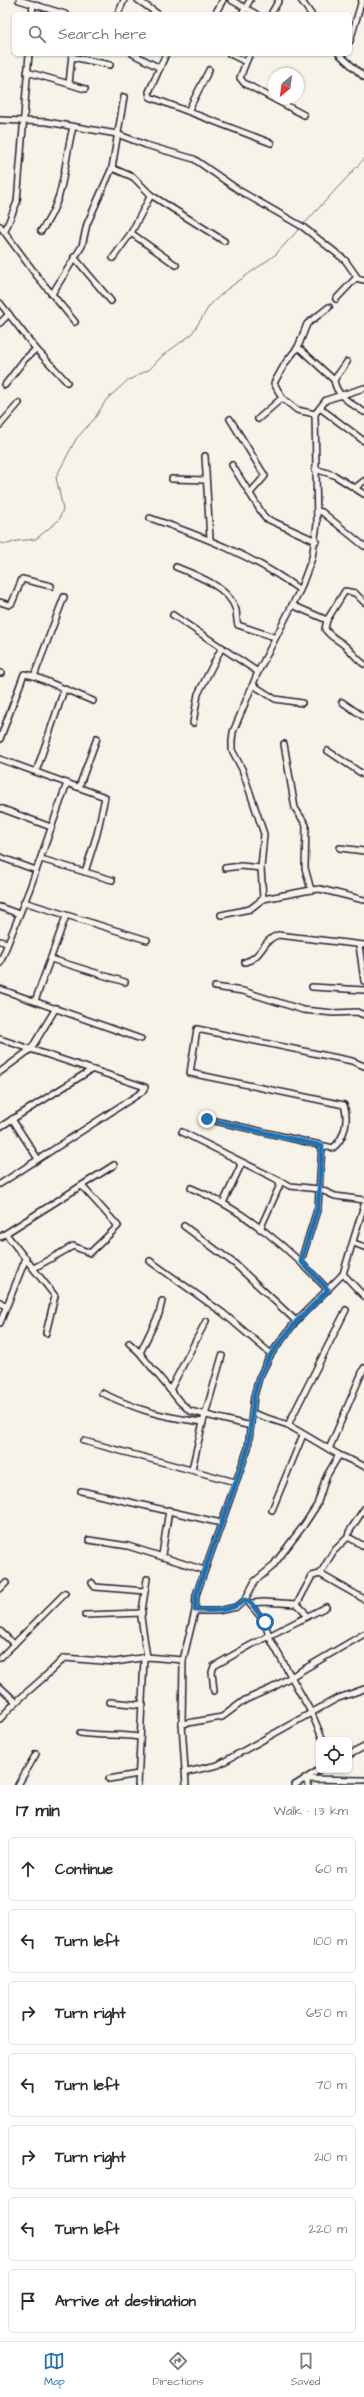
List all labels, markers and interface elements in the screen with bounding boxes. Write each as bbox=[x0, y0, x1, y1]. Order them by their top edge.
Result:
search box bbox=[12, 12, 352, 56]
icon: search bbox=[26, 23, 48, 45]
text: Search here bbox=[58, 24, 147, 45]
north arrow bbox=[268, 68, 304, 104]
route end bbox=[198, 1110, 216, 1128]
route start bbox=[256, 1613, 274, 1631]
map controls bbox=[316, 1737, 352, 1773]
button: locate bbox=[316, 1737, 352, 1773]
text: 17 min bbox=[16, 1799, 60, 1823]
text: Walk · 1.3 km bbox=[273, 1802, 348, 1820]
icon: ahead bbox=[17, 1858, 39, 1880]
text: Continue bbox=[55, 1859, 113, 1880]
text: 60 m bbox=[315, 1860, 347, 1878]
icon: left bbox=[17, 1930, 39, 1952]
text: Turn left bbox=[55, 1931, 119, 1952]
text: 100 m bbox=[314, 1932, 347, 1950]
icon: right bbox=[17, 2002, 39, 2024]
text: Turn right bbox=[55, 2003, 126, 2024]
text: 650 m bbox=[306, 2004, 347, 2022]
icon: left bbox=[17, 2074, 39, 2096]
text: Turn left bbox=[55, 2075, 119, 2096]
text: 70 m bbox=[315, 2076, 347, 2094]
icon: right bbox=[17, 2146, 39, 2168]
text: Turn right bbox=[55, 2147, 126, 2168]
text: 210 m bbox=[314, 2148, 347, 2166]
icon: left bbox=[17, 2218, 39, 2240]
text: Turn left bbox=[55, 2219, 119, 2240]
text: 220 m bbox=[309, 2220, 347, 2238]
icon: arrive bbox=[17, 2290, 39, 2312]
text: Arrive at destination bbox=[55, 2291, 196, 2312]
tab: Map bbox=[43, 2350, 65, 2389]
tab: Directions bbox=[152, 2350, 204, 2389]
tab: Saved bbox=[291, 2350, 321, 2389]

